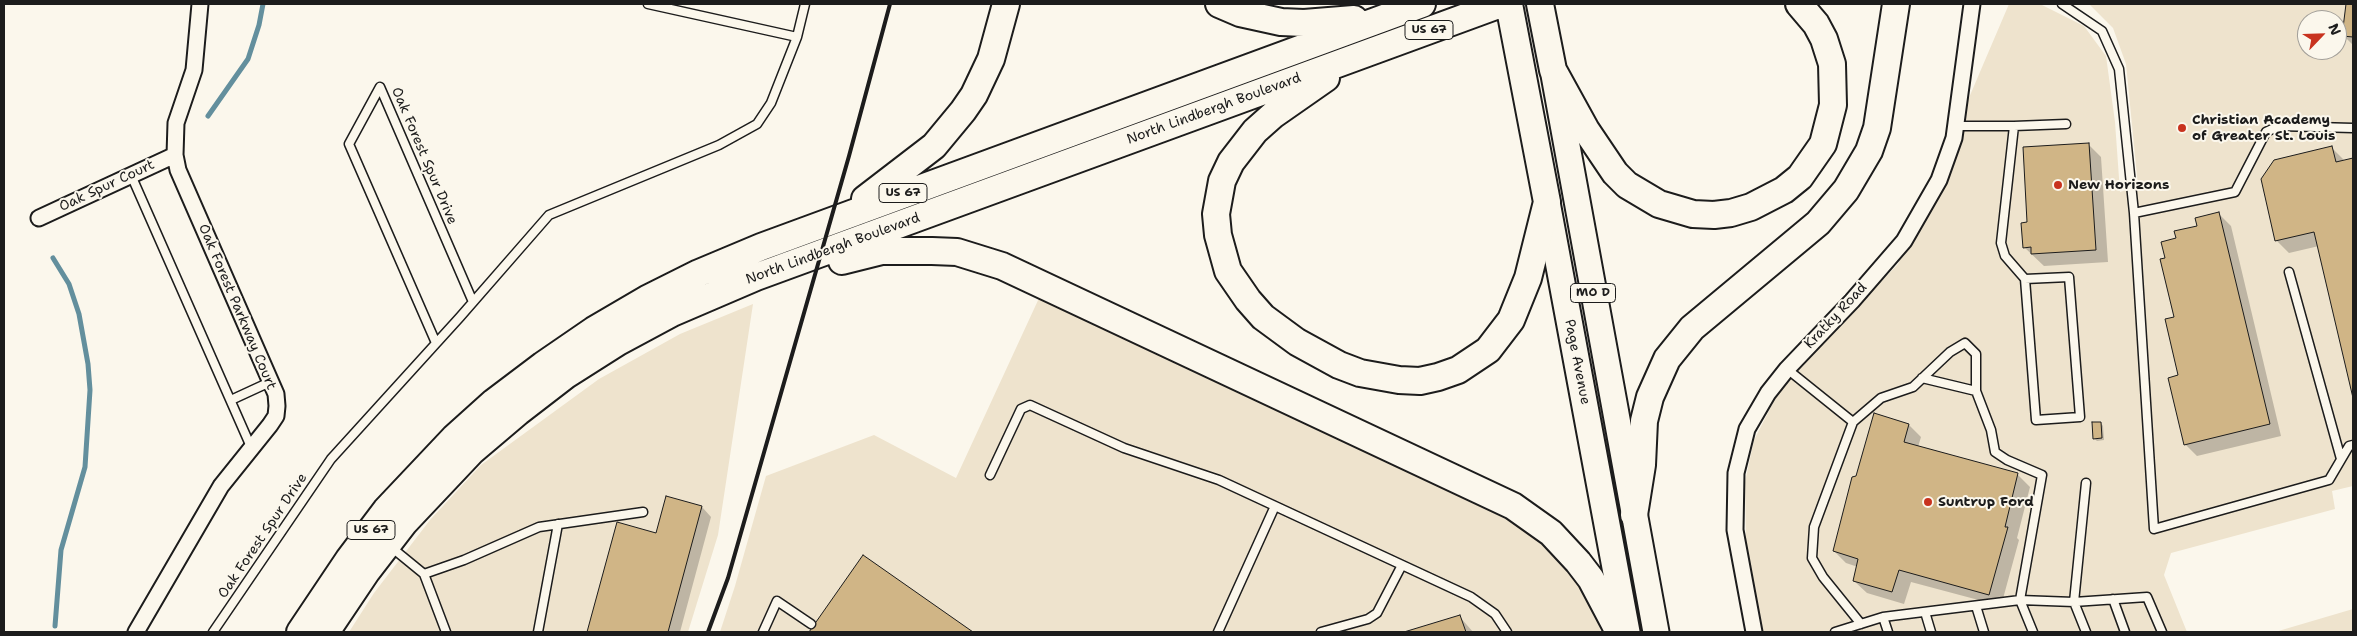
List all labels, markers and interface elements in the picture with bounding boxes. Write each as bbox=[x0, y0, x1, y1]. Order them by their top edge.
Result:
north arrow bbox=[2297, 10, 2347, 60]
road number: US 67 bbox=[1405, 20, 1453, 40]
text: N bbox=[2324, 21, 2345, 38]
street label: North Lindbergh Boulevard bbox=[1125, 70, 1303, 148]
street label: Oak Forest Spur Drive bbox=[387, 85, 461, 227]
place label: Christian Academy of Greater St. Louis bbox=[2192, 112, 2335, 144]
marker: Christian Academy of Greater St. Louis bbox=[2176, 122, 2188, 134]
street label: Oak Spur Court bbox=[57, 157, 157, 215]
place label: New Horizons bbox=[2068, 177, 2169, 193]
marker: New Horizons bbox=[2052, 179, 2064, 191]
road number: US 67 bbox=[879, 184, 927, 202]
street label: North Lindbergh Boulevard bbox=[744, 210, 922, 288]
street label: Oak Forest Parkway Court bbox=[194, 222, 280, 392]
street label: Kratky Road bbox=[1801, 279, 1871, 353]
road number: MO D bbox=[1570, 284, 1616, 302]
street label: Page Avenue bbox=[1561, 318, 1593, 406]
street label: Oak Forest Spur Drive bbox=[215, 470, 311, 602]
place label: Suntrup Ford bbox=[1938, 494, 2034, 510]
marker: Suntrup Ford bbox=[1922, 496, 1934, 508]
road number: US 67 bbox=[347, 520, 395, 540]

